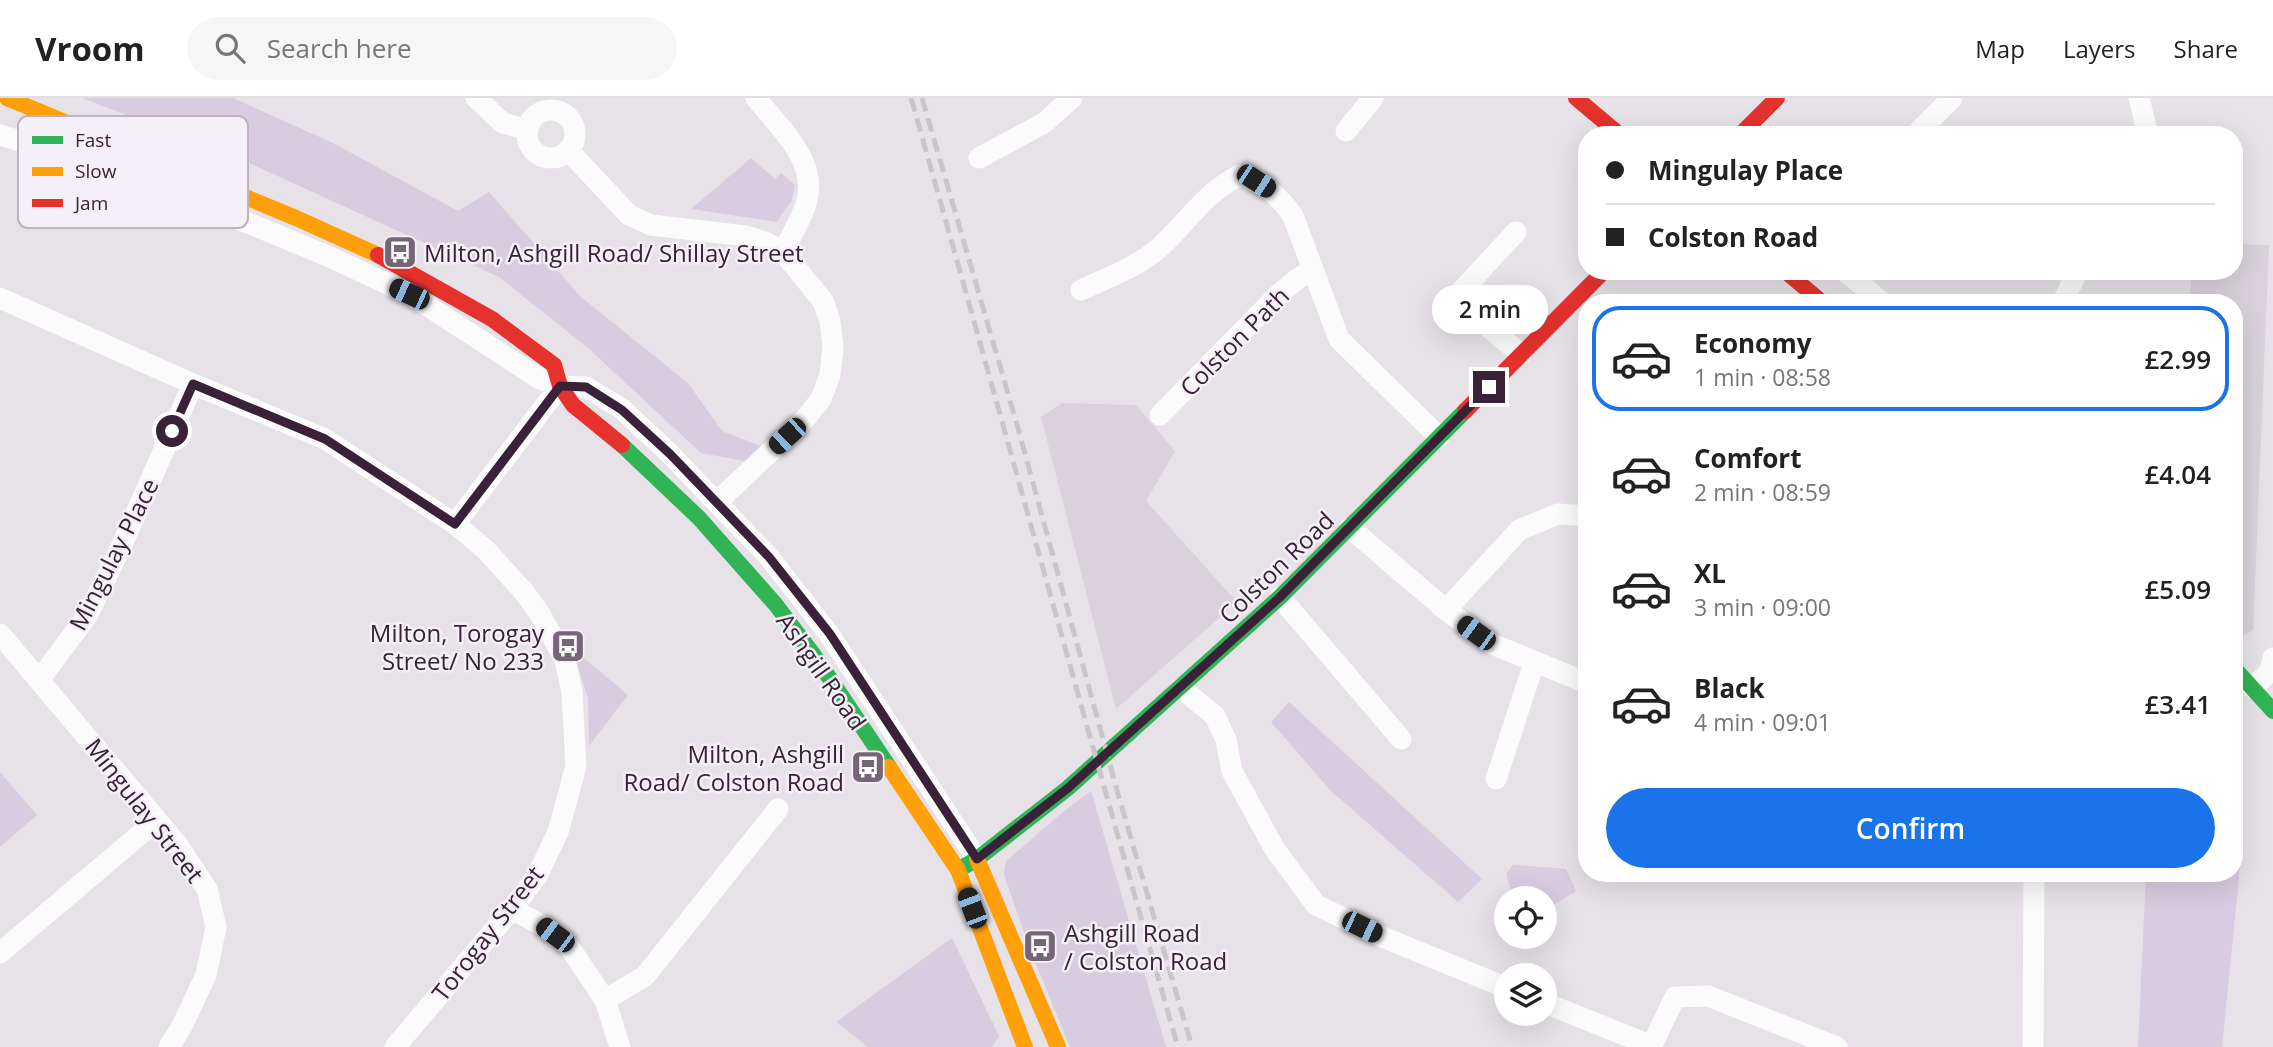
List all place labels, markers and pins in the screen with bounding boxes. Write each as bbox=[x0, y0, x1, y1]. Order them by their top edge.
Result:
bus stop icon: Milton, Ashgill Road/ Shillay Street bbox=[381, 233, 419, 271]
place label: Milton, Ashgill Road/ Shillay Street bbox=[424, 236, 804, 269]
place label: Milton, Torogay Street/ No 233 bbox=[370, 616, 545, 677]
bus stop icon: Milton, Torogay Street/ No 233 bbox=[549, 627, 587, 665]
place label: Milton, Ashgill Road/ Colston Road bbox=[623, 737, 844, 798]
bus stop icon: Milton, Ashgill Road/ Colston Road bbox=[849, 748, 887, 786]
place label: Ashgill Road / Colston Road bbox=[1064, 916, 1227, 977]
bus stop icon: Ashgill Road / Colston Road bbox=[1021, 927, 1059, 965]

